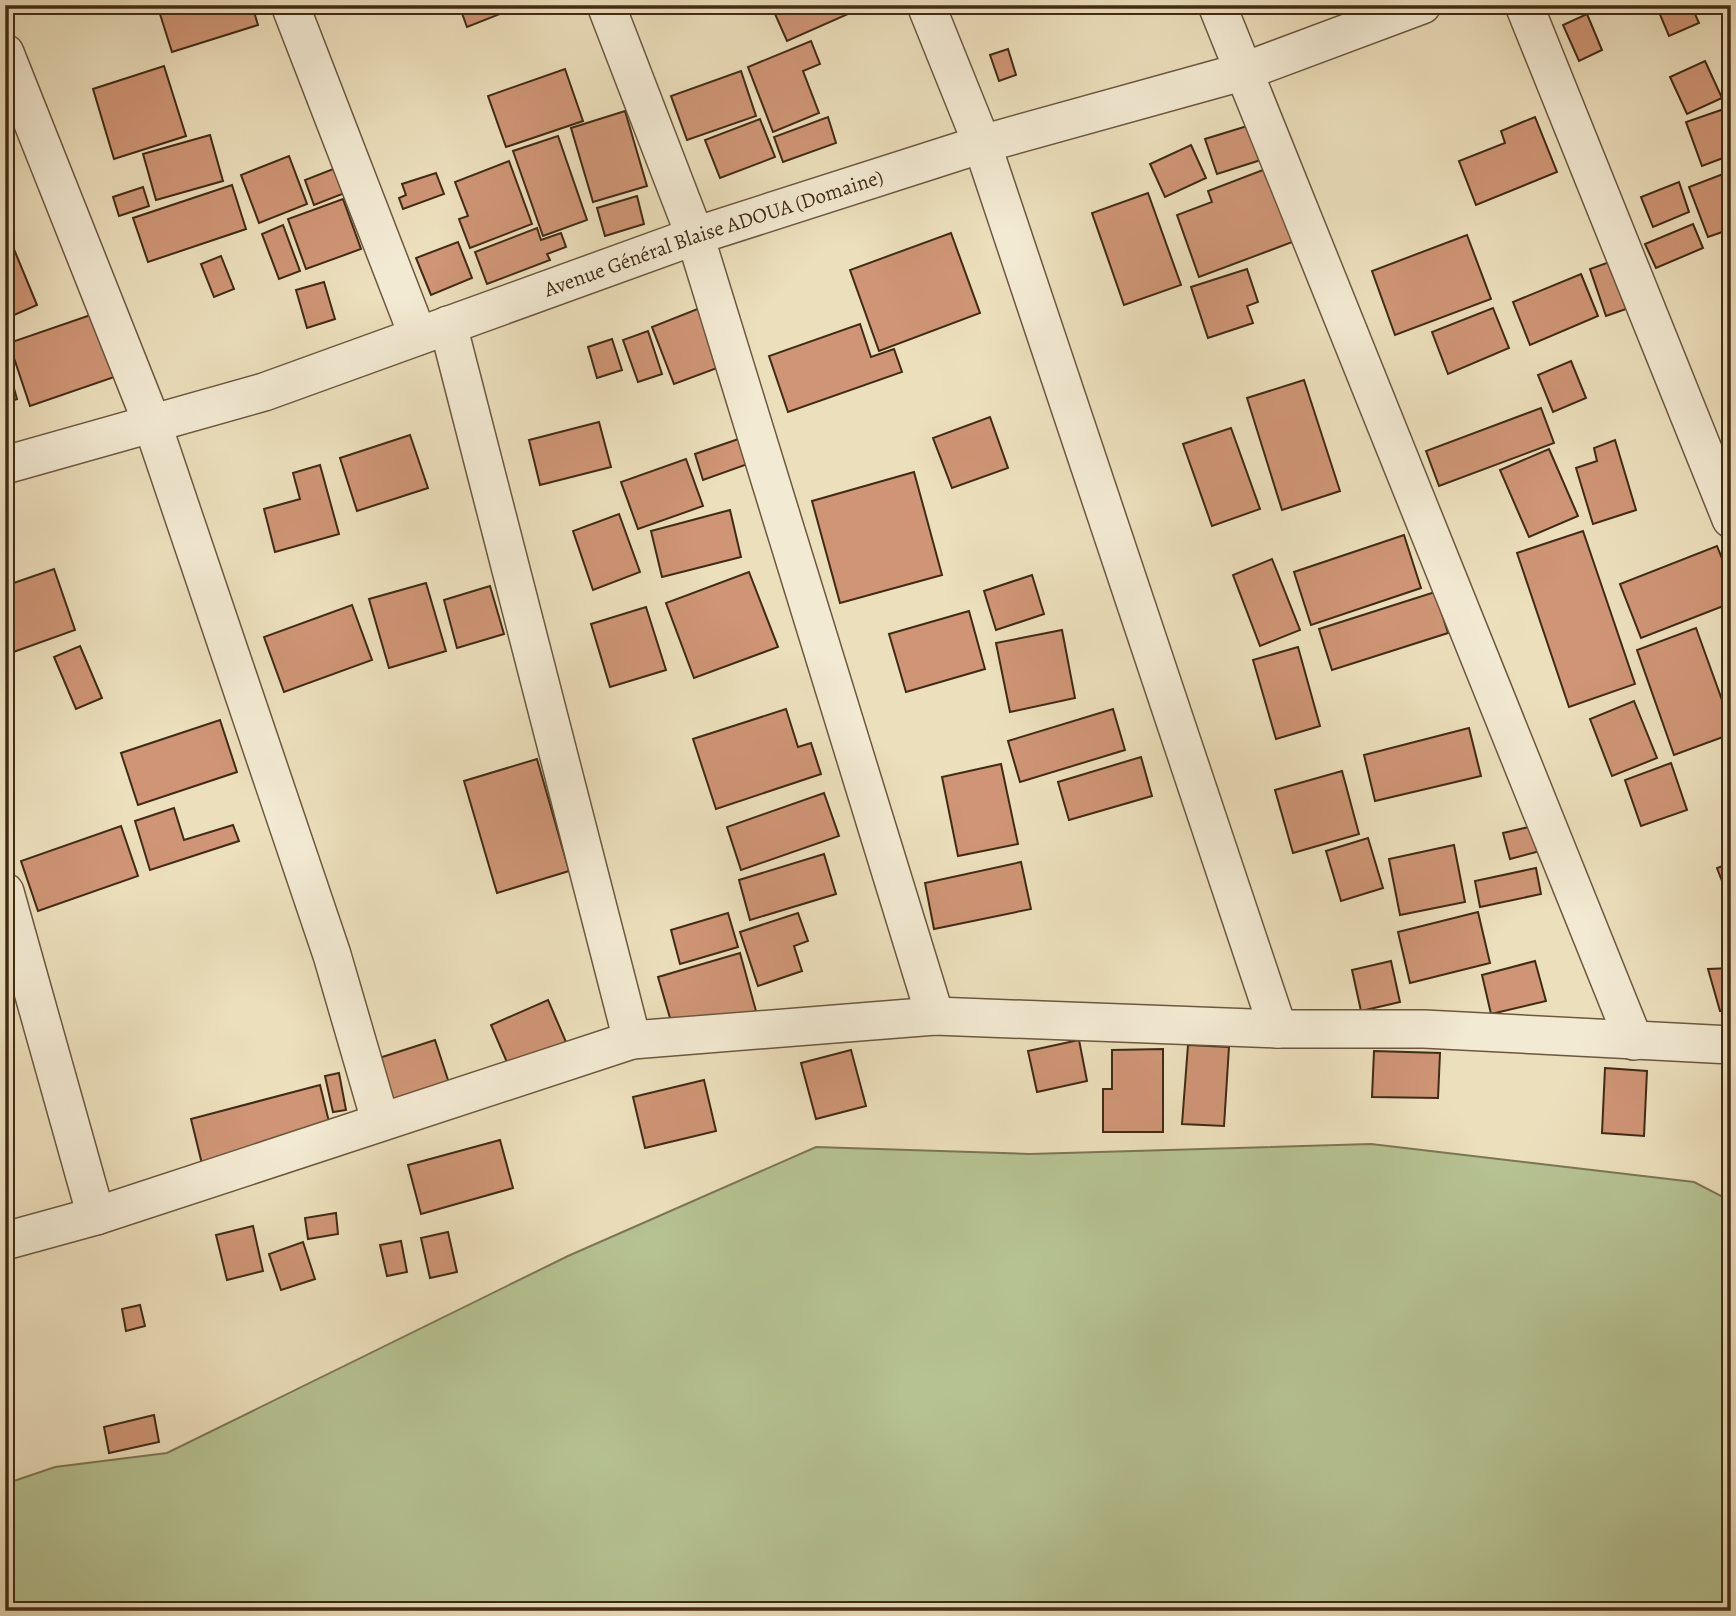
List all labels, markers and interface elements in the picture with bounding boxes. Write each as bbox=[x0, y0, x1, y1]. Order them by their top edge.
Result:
street label: Avenue Général Blaise ADOUA (Domaine) bbox=[539, 163, 887, 304]

